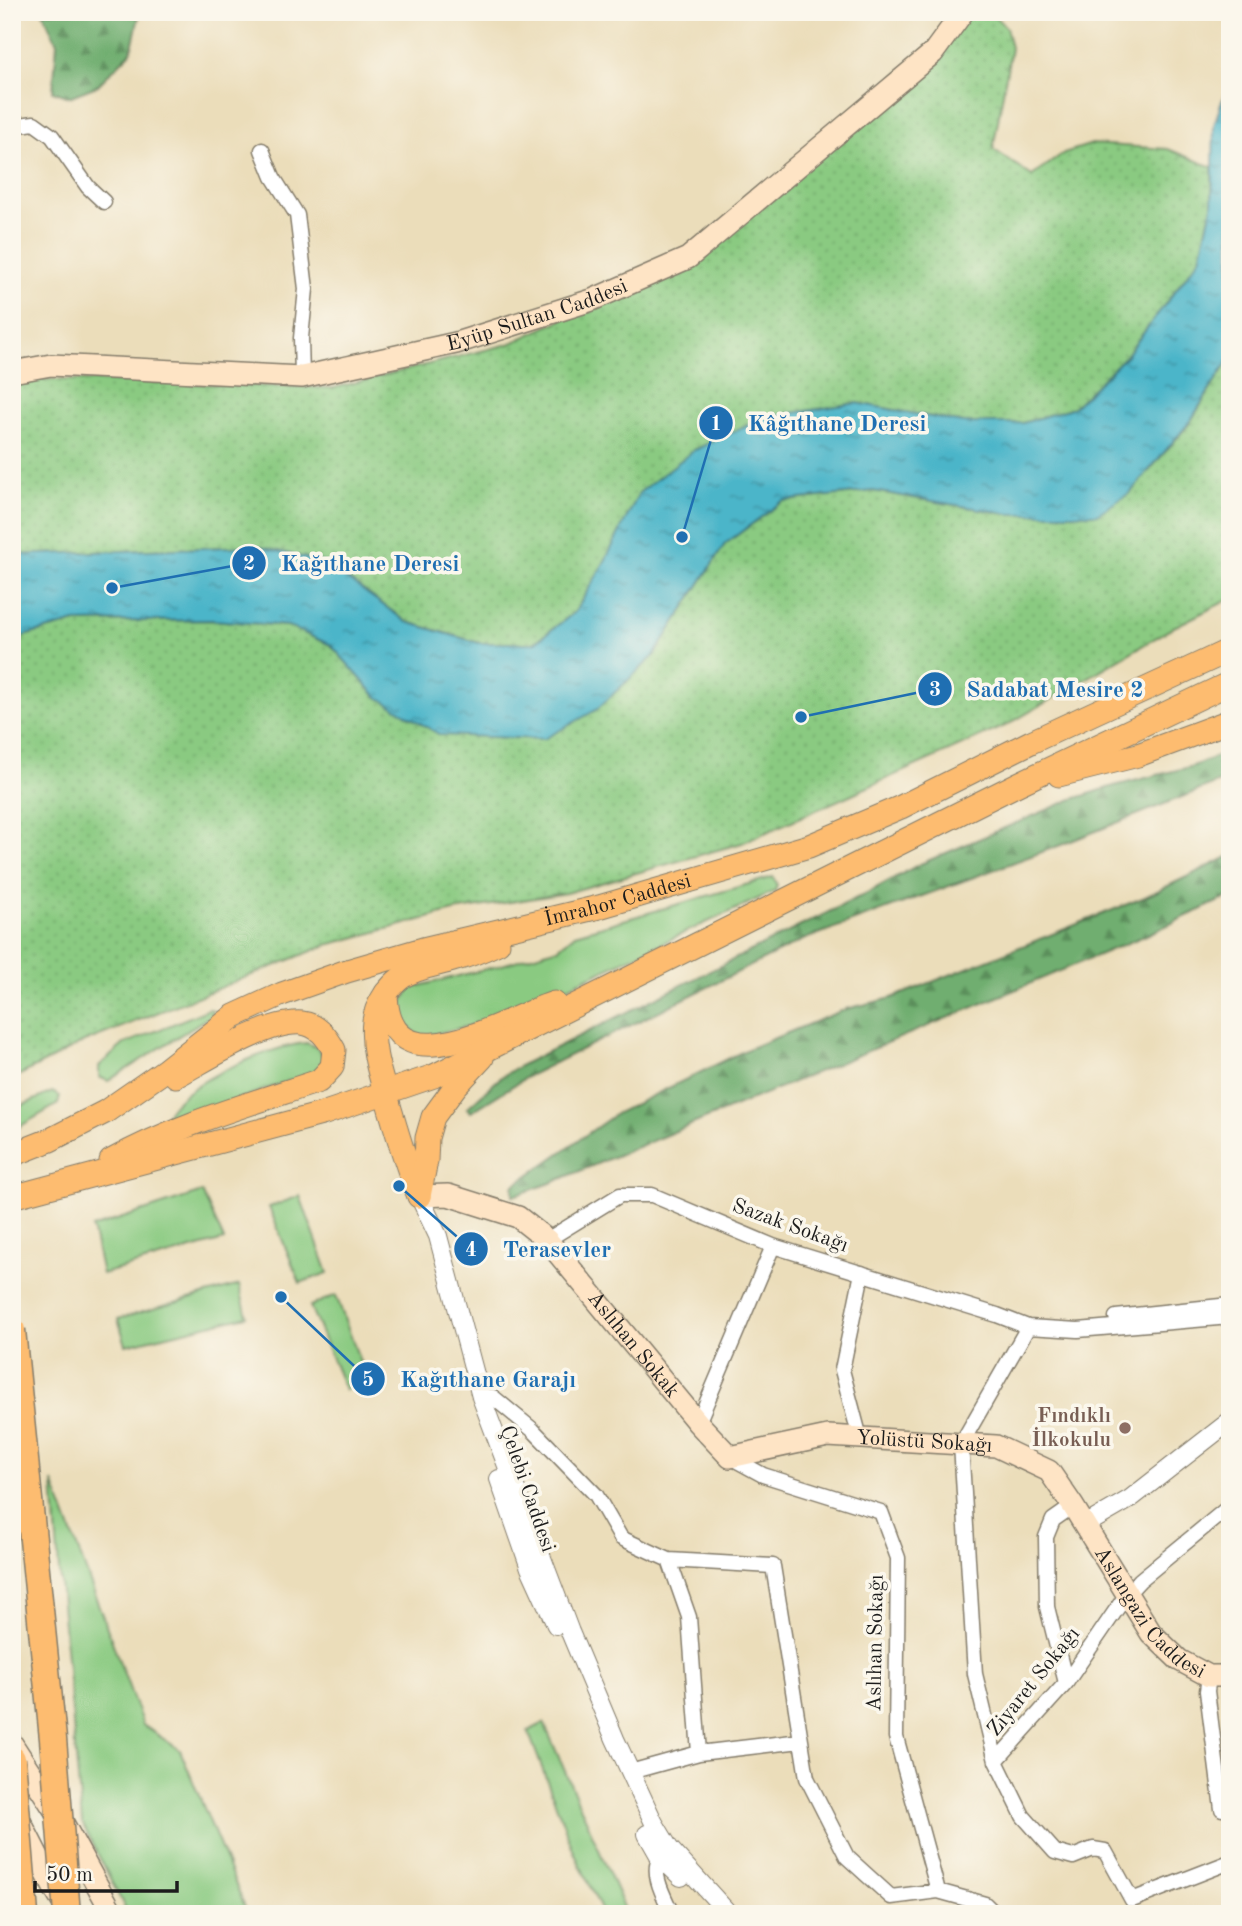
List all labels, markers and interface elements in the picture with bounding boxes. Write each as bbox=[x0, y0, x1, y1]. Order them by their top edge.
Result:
street label: Eyüp Sultan Caddesi bbox=[445, 275, 631, 355]
callout: Kâğıthane Deresi bbox=[698, 401, 940, 445]
text: Kâğıthane Deresi bbox=[748, 413, 926, 436]
text: 1 bbox=[710, 414, 722, 435]
callout: Kağıthane Deresi bbox=[232, 541, 473, 585]
text: Kağıthane Deresi bbox=[281, 553, 459, 576]
text: 2 bbox=[243, 554, 255, 575]
callout: Sadabat Mesire 2 bbox=[918, 667, 1158, 711]
text: Sadabat Mesire 2 bbox=[966, 679, 1144, 702]
text: 3 bbox=[929, 680, 941, 701]
street label: İmrahor Caddesi bbox=[541, 870, 693, 930]
street label: Sazak Sokağı bbox=[729, 1195, 851, 1257]
callout: Terasevler bbox=[454, 1227, 625, 1271]
text: Terasevler bbox=[503, 1239, 611, 1262]
text: 4 bbox=[465, 1240, 477, 1261]
street label: Aslıhan Sokak bbox=[583, 1287, 683, 1402]
callout: Kağıthane Garajı bbox=[351, 1357, 590, 1401]
text: Kağıthane Garajı bbox=[400, 1369, 576, 1392]
text: 5 bbox=[362, 1370, 374, 1391]
place label: Fındıklı İlkokulu bbox=[1032, 1406, 1111, 1451]
marker: Fındıklı İlkokulu bbox=[1117, 1420, 1133, 1436]
street label: Çelebi Caddesi bbox=[496, 1423, 558, 1555]
street label: Yolüstü Sokağı bbox=[856, 1427, 993, 1456]
street label: Aslangazi Caddesi bbox=[1090, 1543, 1209, 1683]
street label: Aslıhan Sokağı bbox=[864, 1574, 888, 1712]
street label: Ziyaret Sokağı bbox=[984, 1624, 1084, 1740]
scale bar bbox=[35, 1849, 177, 1893]
text: 50 m bbox=[46, 1865, 93, 1886]

